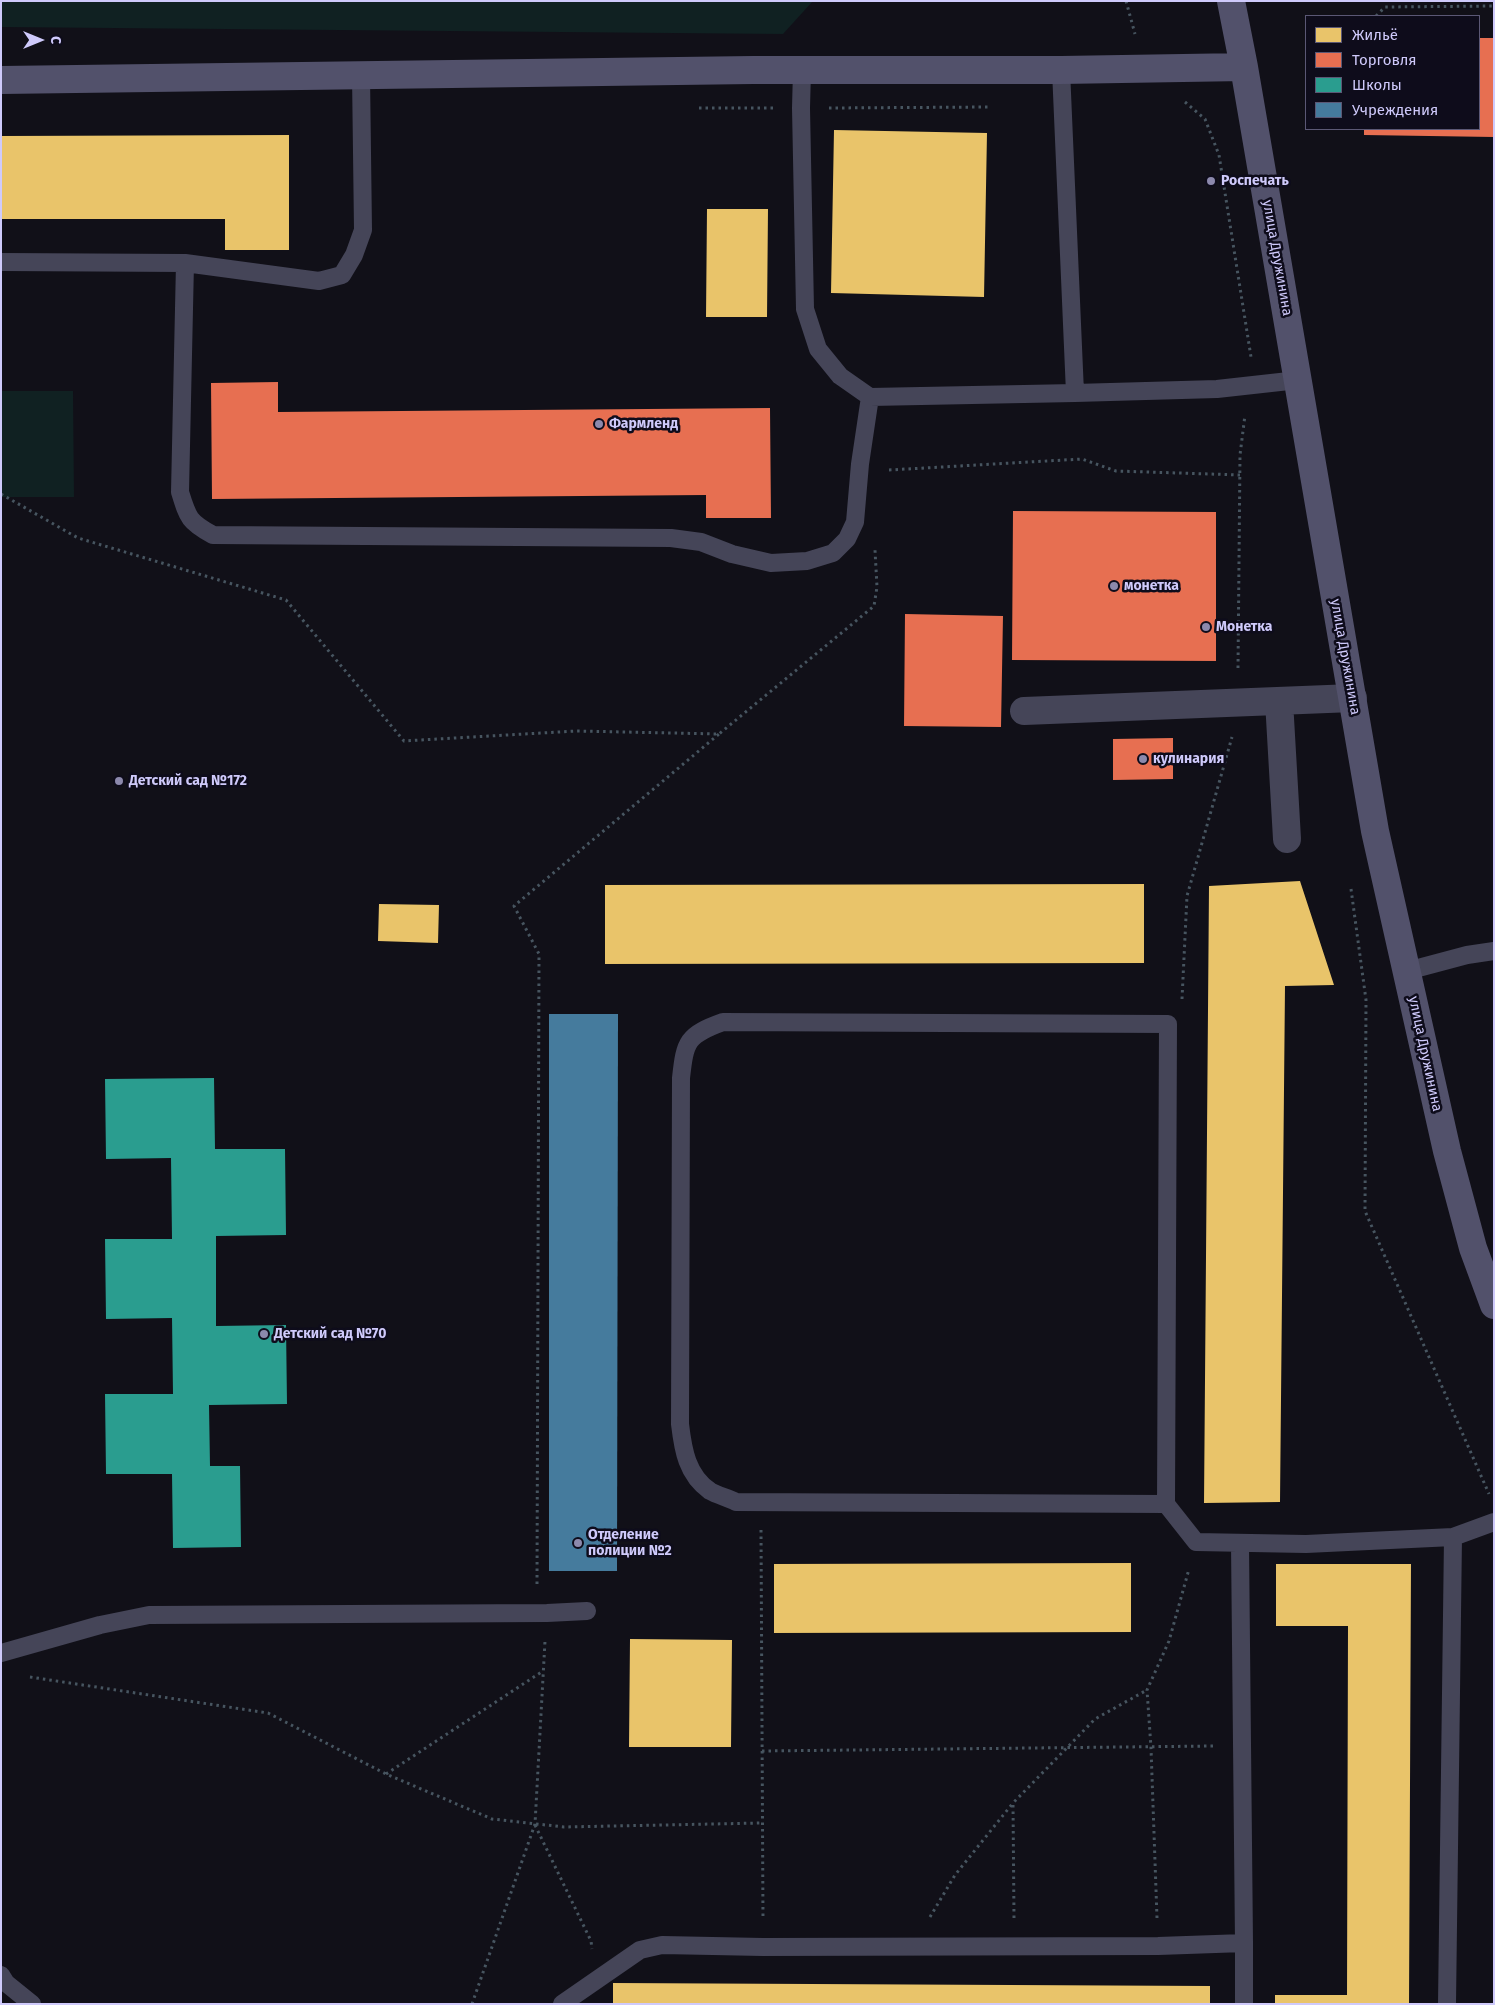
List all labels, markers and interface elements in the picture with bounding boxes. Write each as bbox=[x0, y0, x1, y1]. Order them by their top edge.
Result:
north arrow bbox=[15, 15, 65, 65]
legend bbox=[1305, 15, 1480, 130]
text: Жильё bbox=[1352, 26, 1398, 44]
text: С bbox=[47, 36, 64, 44]
text: Торговля bbox=[1352, 51, 1417, 69]
text: Школы bbox=[1352, 76, 1402, 94]
text: Учреждения bbox=[1352, 101, 1438, 119]
place label: Роспечать bbox=[1221, 173, 1289, 189]
marker: Роспечать bbox=[1205, 175, 1217, 187]
street label: улица Дружинина bbox=[1259, 199, 1295, 317]
place label: Фармленд bbox=[609, 416, 678, 432]
marker: Фармленд bbox=[593, 418, 605, 430]
place label: монетка bbox=[1124, 578, 1179, 594]
marker: монетка bbox=[1108, 580, 1120, 592]
street label: улица Дружинина bbox=[1327, 598, 1363, 716]
place label: Монетка bbox=[1216, 619, 1273, 635]
marker: Монетка bbox=[1200, 621, 1212, 633]
place label: кулинария bbox=[1153, 751, 1224, 767]
marker: кулинария bbox=[1137, 753, 1149, 765]
place label: Детский сад №172 bbox=[129, 773, 247, 789]
marker: Детский сад №172 bbox=[113, 775, 125, 787]
street label: улица Дружинина bbox=[1405, 995, 1445, 1113]
place label: Детский сад №70 bbox=[274, 1326, 386, 1342]
marker: Детский сад №70 bbox=[258, 1328, 270, 1340]
place label: Отделение полиции №2 bbox=[588, 1527, 672, 1560]
marker: Отделение полиции №2 bbox=[572, 1537, 584, 1549]

